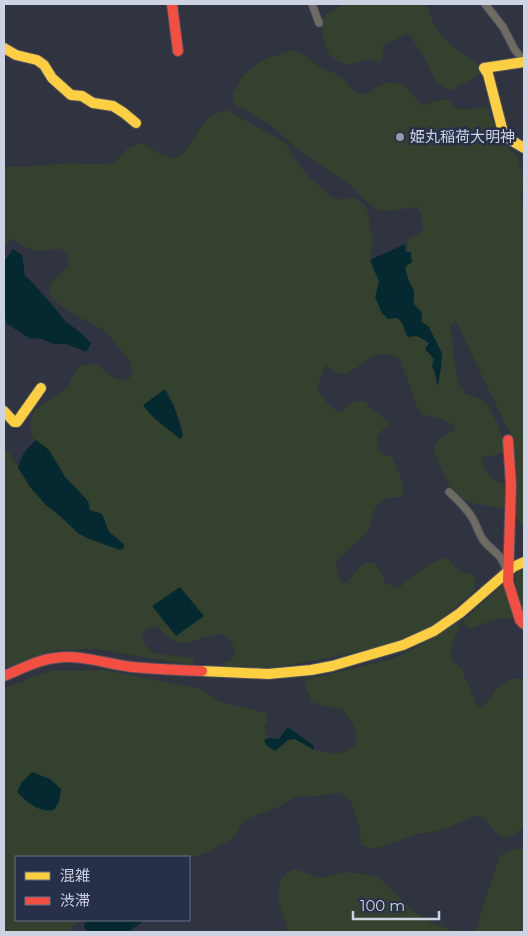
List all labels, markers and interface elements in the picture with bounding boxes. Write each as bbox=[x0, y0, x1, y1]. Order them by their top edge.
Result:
place label: 姫丸稲荷大明神 bbox=[410, 127, 515, 146]
marker: 姫丸稲荷大明神 bbox=[394, 131, 406, 143]
legend bbox=[15, 856, 190, 921]
text: 混雑 bbox=[60, 866, 90, 885]
scale bar bbox=[353, 888, 439, 920]
text: 渋滞 bbox=[60, 891, 90, 910]
text: 100 m bbox=[360, 896, 405, 915]

